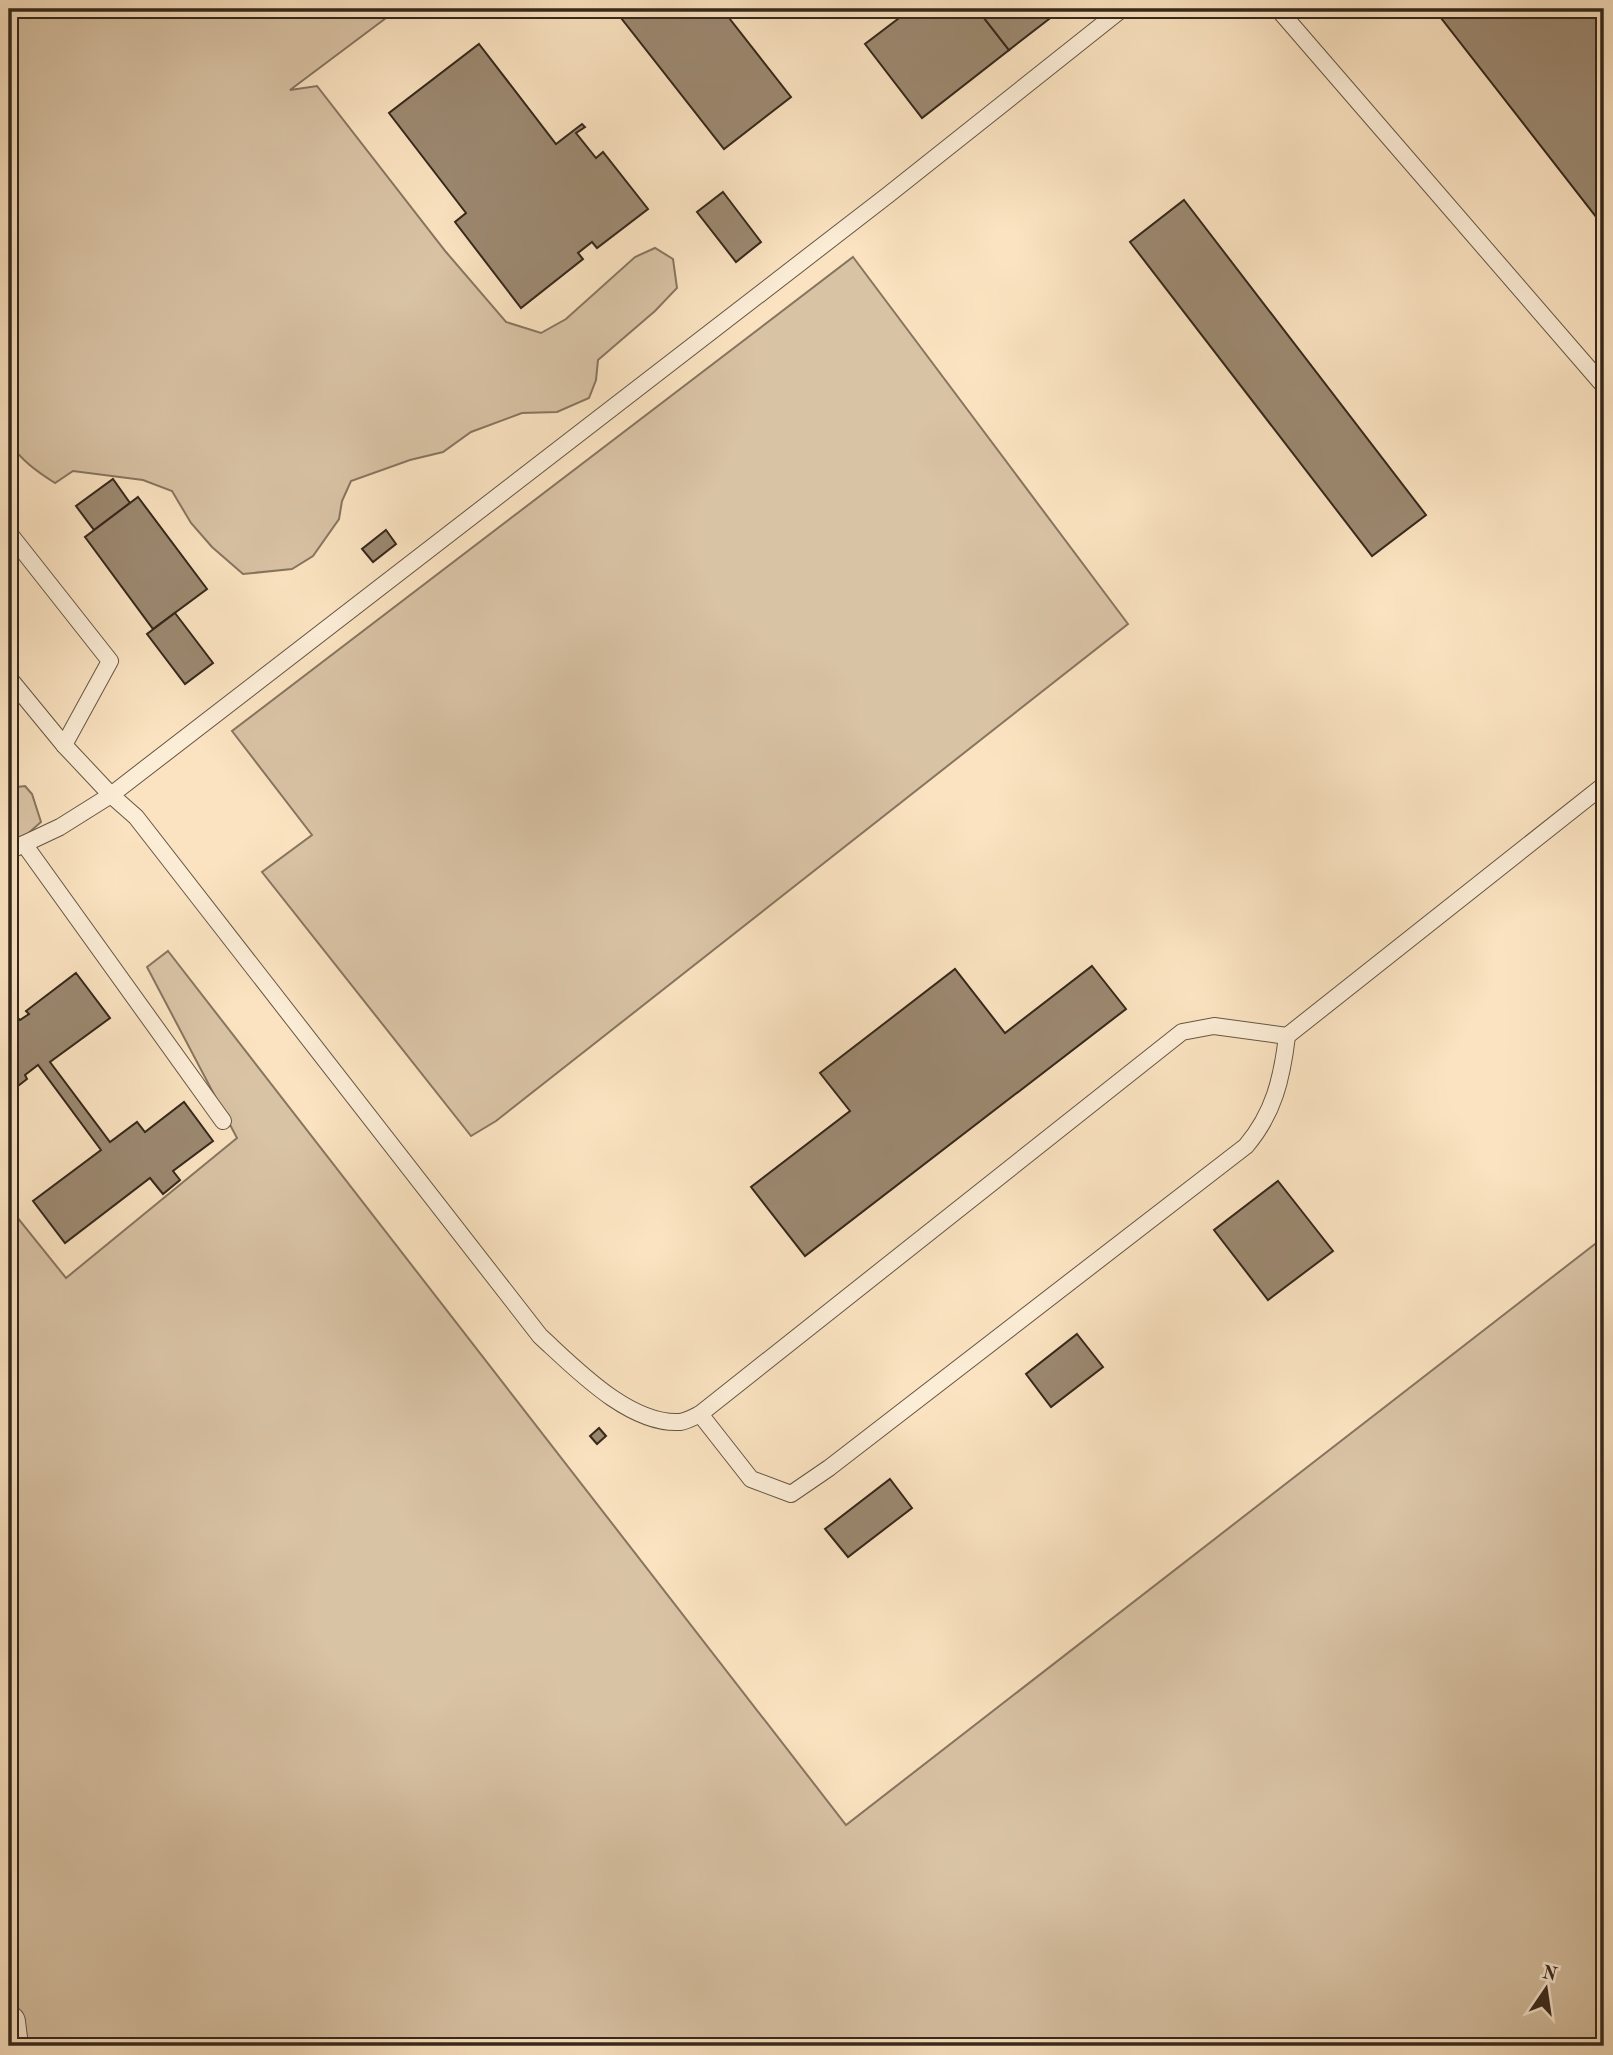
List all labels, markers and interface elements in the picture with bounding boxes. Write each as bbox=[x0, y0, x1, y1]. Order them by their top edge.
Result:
north arrow bbox=[1512, 1954, 1582, 2024]
text: N bbox=[1540, 1964, 1559, 1986]

